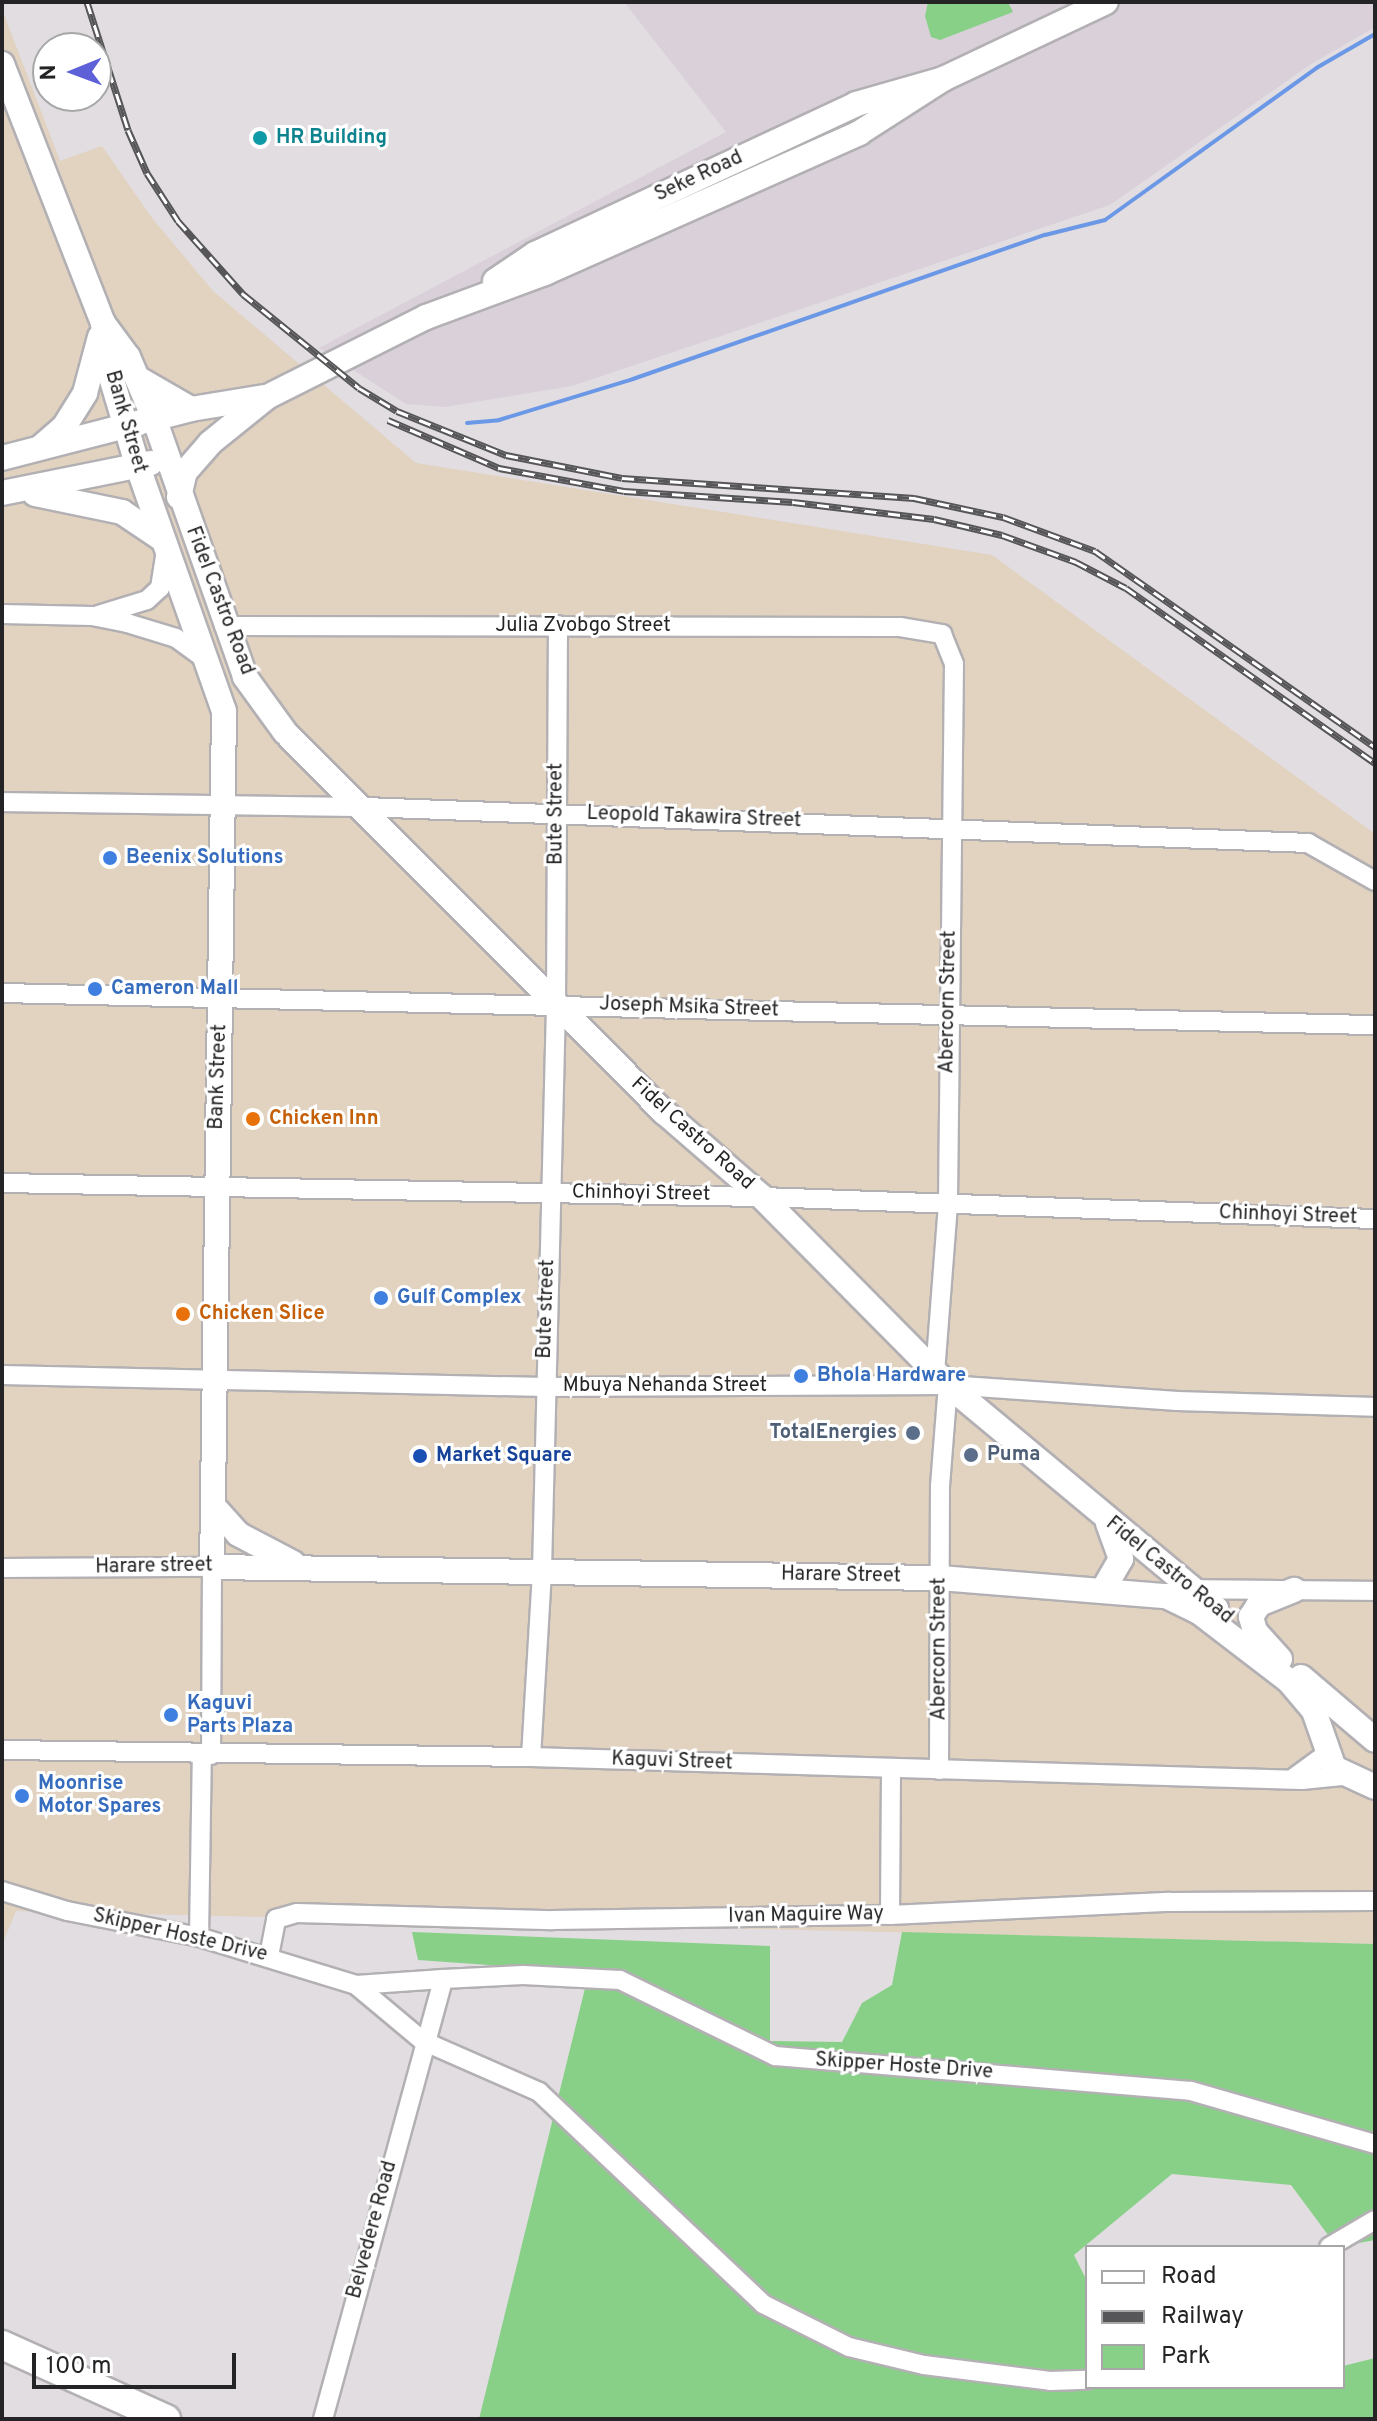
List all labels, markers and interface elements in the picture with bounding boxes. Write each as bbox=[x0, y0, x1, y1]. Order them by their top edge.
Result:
north arrow bbox=[32, 32, 112, 112]
text: N bbox=[36, 64, 63, 81]
place label: HR Building bbox=[276, 126, 387, 150]
marker: HR Building bbox=[251, 129, 269, 147]
street label: Seke Road bbox=[651, 146, 747, 208]
street label: Bank Street bbox=[99, 368, 151, 476]
street label: Fidel Castro Road bbox=[180, 523, 258, 679]
street label: Julia Zvobgo Street bbox=[495, 614, 671, 638]
street label: Bute Street bbox=[545, 763, 569, 865]
street label: Leopold Takawira Street bbox=[586, 802, 802, 834]
place label: Beenix Solutions bbox=[126, 846, 284, 870]
marker: Beenix Solutions bbox=[101, 849, 119, 867]
street label: Abercorn Street bbox=[936, 930, 962, 1074]
place label: Cameron Mall bbox=[111, 977, 239, 1001]
marker: Cameron Mall bbox=[86, 980, 104, 998]
street label: Joseph Msika Street bbox=[599, 993, 779, 1023]
street label: Bank Street bbox=[205, 1024, 233, 1130]
street label: Fidel Castro Road bbox=[626, 1073, 758, 1195]
place label: Chicken Inn bbox=[269, 1107, 379, 1131]
marker: Chicken Inn bbox=[244, 1110, 262, 1128]
street label: Chinhoyi Street bbox=[572, 1181, 710, 1207]
street label: Chinhoyi Street bbox=[1218, 1202, 1358, 1230]
street label: Bute street bbox=[533, 1259, 561, 1359]
place label: Gulf Complex bbox=[397, 1286, 522, 1310]
marker: Gulf Complex bbox=[372, 1289, 390, 1307]
place label: Chicken Slice bbox=[199, 1302, 325, 1326]
marker: Chicken Slice bbox=[174, 1305, 192, 1323]
place label: Bhola Hardware bbox=[817, 1364, 966, 1388]
marker: Bhola Hardware bbox=[792, 1367, 810, 1385]
street label: Mbuya Nehanda Street bbox=[563, 1374, 767, 1398]
place label: TotalEnergies bbox=[770, 1421, 897, 1445]
marker: TotalEnergies bbox=[904, 1424, 922, 1442]
place label: Puma bbox=[987, 1443, 1040, 1467]
place label: Market Square bbox=[436, 1444, 572, 1468]
marker: Puma bbox=[962, 1446, 980, 1464]
marker: Market Square bbox=[411, 1447, 429, 1465]
street label: Fidel Castro Road bbox=[1100, 1512, 1238, 1630]
street label: Harare street bbox=[95, 1554, 213, 1580]
street label: Harare Street bbox=[781, 1563, 901, 1589]
street label: Abercorn Street bbox=[928, 1577, 952, 1721]
place label: Kaguvi Parts Plaza bbox=[187, 1692, 293, 1739]
marker: Kaguvi Parts Plaza bbox=[162, 1706, 180, 1724]
street label: Kaguvi Street bbox=[611, 1748, 733, 1776]
place label: Moonrise Motor Spares bbox=[38, 1772, 161, 1819]
marker: Moonrise Motor Spares bbox=[13, 1787, 31, 1805]
street label: Ivan Maguire Way bbox=[728, 1903, 884, 1929]
street label: Skipper Hoste Drive bbox=[90, 1904, 270, 1968]
street label: Skipper Hoste Drive bbox=[814, 2049, 994, 2085]
street label: Belvedere Road bbox=[343, 2158, 403, 2302]
legend bbox=[1085, 2245, 1345, 2389]
text: Road bbox=[1161, 2262, 1217, 2292]
text: Railway bbox=[1161, 2302, 1244, 2332]
scale bar bbox=[36, 2337, 240, 2387]
text: Park bbox=[1161, 2342, 1211, 2372]
text: 100 m bbox=[46, 2352, 112, 2382]

